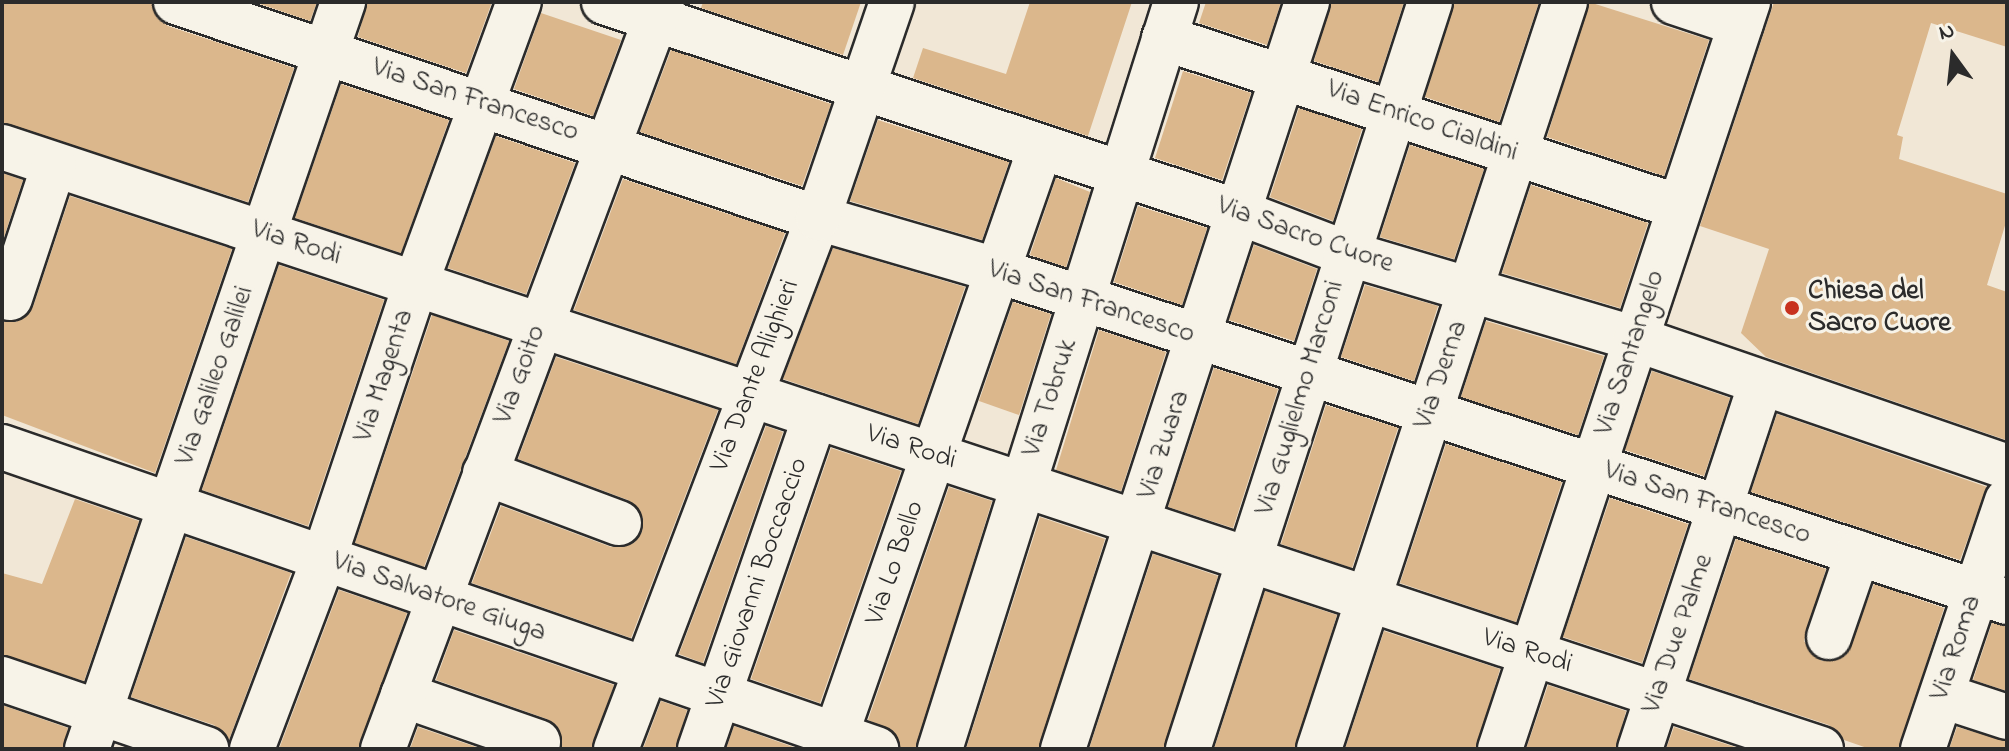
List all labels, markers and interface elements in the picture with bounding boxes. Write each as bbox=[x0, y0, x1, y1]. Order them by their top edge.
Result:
text: N bbox=[1935, 15, 1958, 50]
north arrow bbox=[1913, 16, 1993, 96]
street label: Via San Francesco bbox=[367, 52, 583, 150]
street label: Via Enrico Cialdini bbox=[1322, 74, 1522, 170]
street label: Via Sacro Cuore bbox=[1212, 190, 1398, 282]
street label: Via Rodi bbox=[247, 214, 345, 274]
street label: Via San Francesco bbox=[983, 254, 1199, 352]
street label: Via Santangelo bbox=[1589, 266, 1673, 440]
street label: Via Dante Alighieri bbox=[704, 275, 808, 477]
place label: Chiesa del Sacro Cuore bbox=[1808, 275, 1951, 341]
street label: Via Guglielmo Marconi bbox=[1249, 277, 1353, 519]
street label: Via Galileo Galilei bbox=[170, 282, 262, 470]
marker: Chiesa del Sacro Cuore bbox=[1783, 299, 1801, 317]
street label: Via Magenta bbox=[348, 306, 422, 446]
street label: Via Derna bbox=[1408, 316, 1476, 434]
street label: Via Goito bbox=[488, 321, 554, 429]
street label: Via Tobruk bbox=[1016, 335, 1086, 461]
street label: Via Zuara bbox=[1132, 386, 1198, 504]
street label: Via Rodi bbox=[862, 418, 960, 478]
street label: Via Giovanni Boccaccio bbox=[699, 454, 817, 712]
street label: Via San Francesco bbox=[1599, 455, 1815, 553]
street label: Via Lo Bello bbox=[859, 497, 933, 629]
street label: Via Salvatore Giuga bbox=[328, 546, 550, 650]
street label: Via Due Palme bbox=[1636, 550, 1722, 718]
street label: Via Roma bbox=[1924, 591, 1990, 705]
street label: Via Rodi bbox=[1478, 622, 1576, 682]

